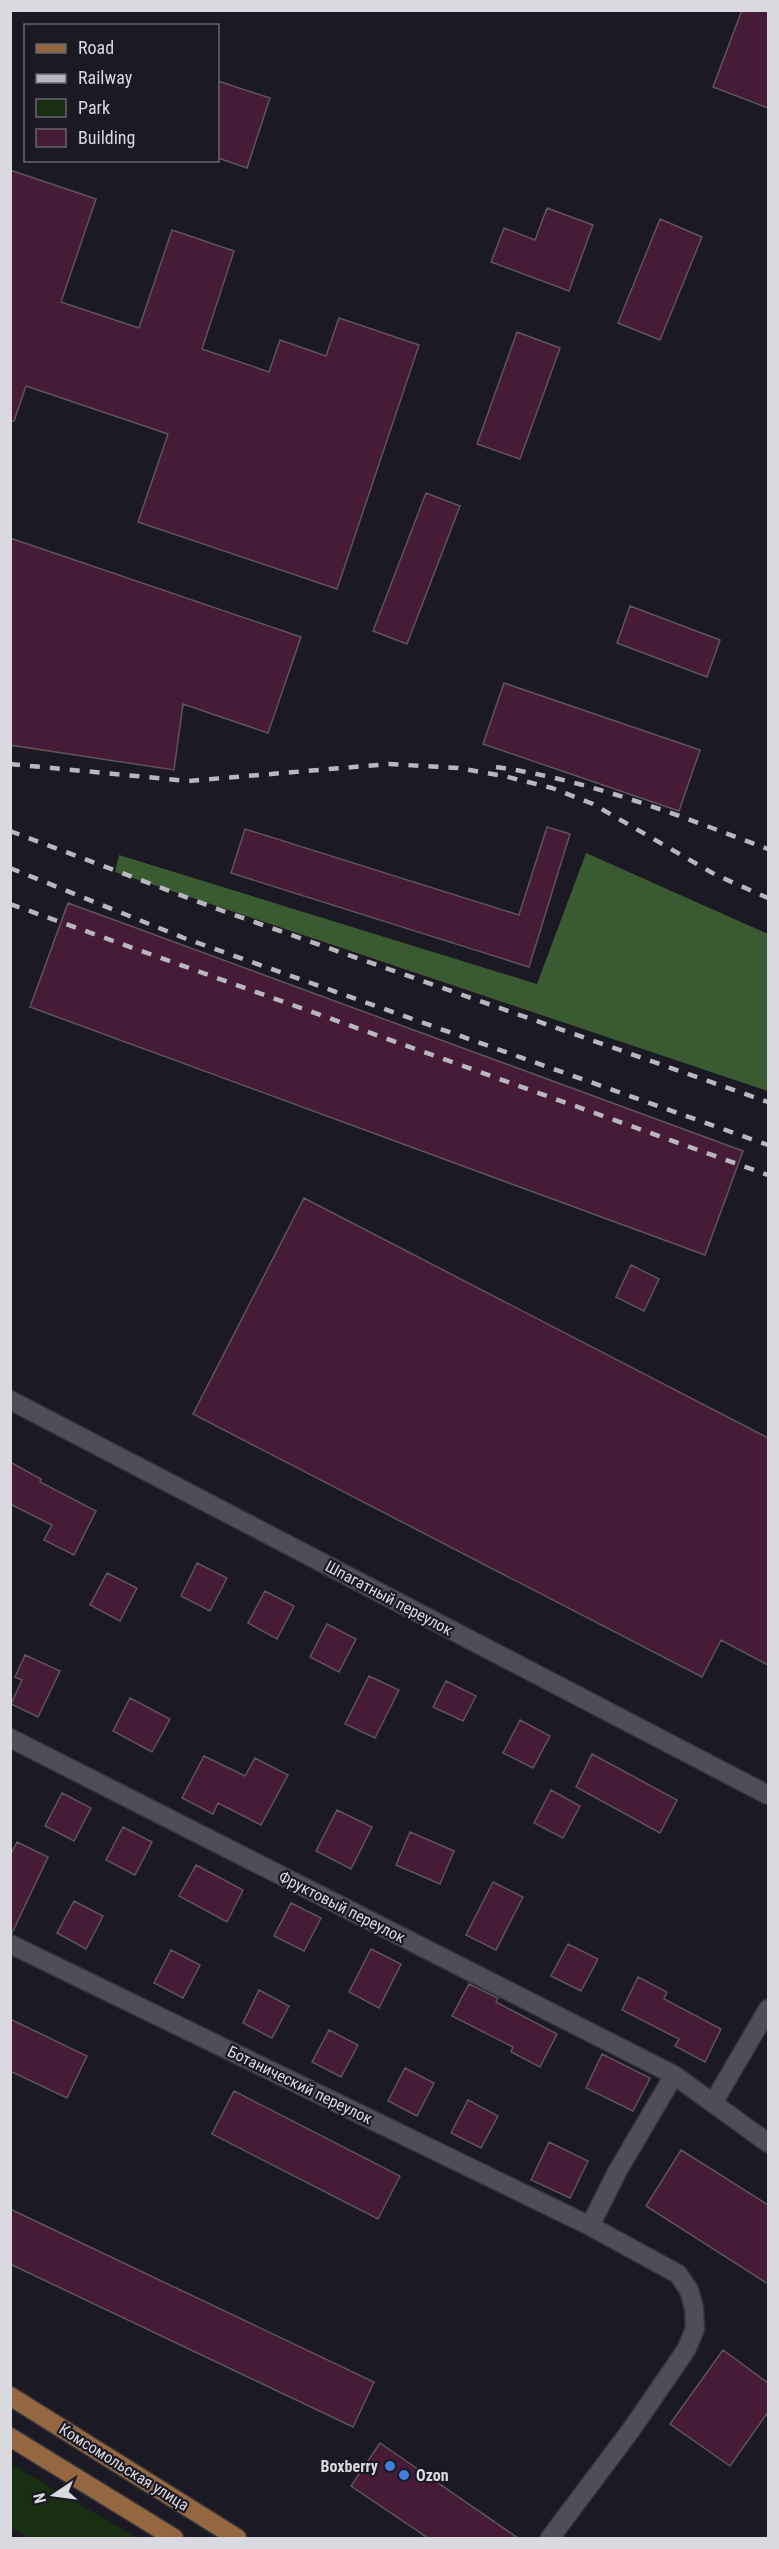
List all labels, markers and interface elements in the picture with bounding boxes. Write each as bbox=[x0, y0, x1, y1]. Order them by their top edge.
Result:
legend bbox=[24, 24, 219, 162]
text: Road bbox=[78, 37, 114, 58]
text: Railway bbox=[78, 67, 133, 88]
text: Park bbox=[78, 97, 110, 118]
text: Building bbox=[78, 127, 135, 148]
street label: Шпагатный переулок bbox=[322, 1556, 456, 1640]
street label: Фруктовый переулок bbox=[276, 1867, 409, 1947]
street label: Ботанический переулок bbox=[225, 2042, 376, 2128]
street label: Комсомольская улица bbox=[56, 2419, 192, 2515]
place label: Boxberry bbox=[321, 2457, 378, 2476]
marker: Boxberry bbox=[383, 2459, 397, 2473]
north arrow bbox=[24, 2465, 84, 2525]
place label: Ozon bbox=[416, 2466, 449, 2485]
marker: Ozon bbox=[397, 2468, 411, 2482]
text: N bbox=[30, 2491, 50, 2505]

